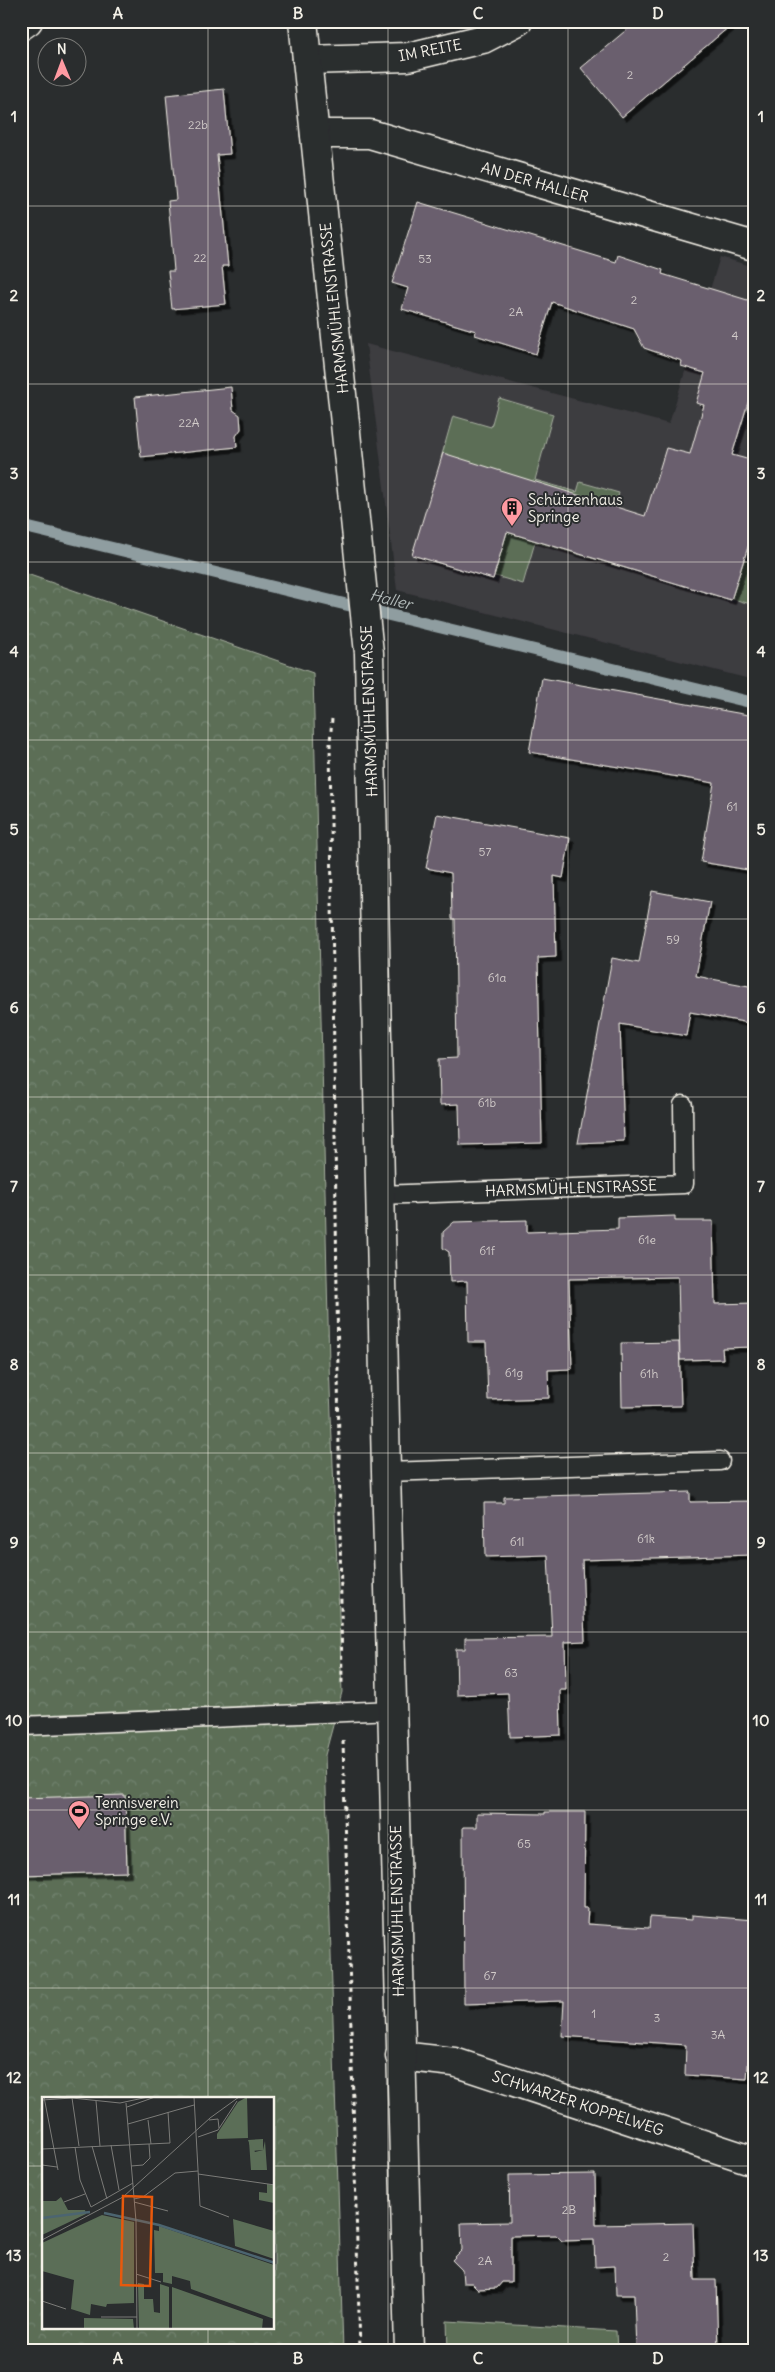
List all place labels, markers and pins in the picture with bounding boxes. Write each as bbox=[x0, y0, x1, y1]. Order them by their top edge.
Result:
place label: Schützenhaus Springe bbox=[528, 490, 623, 526]
building icon: Schützenhaus Springe bbox=[500, 496, 524, 527]
place label: Tennisverein Springe e.V. bbox=[95, 1793, 179, 1829]
sports icon: Tennisverein Springe e.V. bbox=[67, 1799, 91, 1830]

